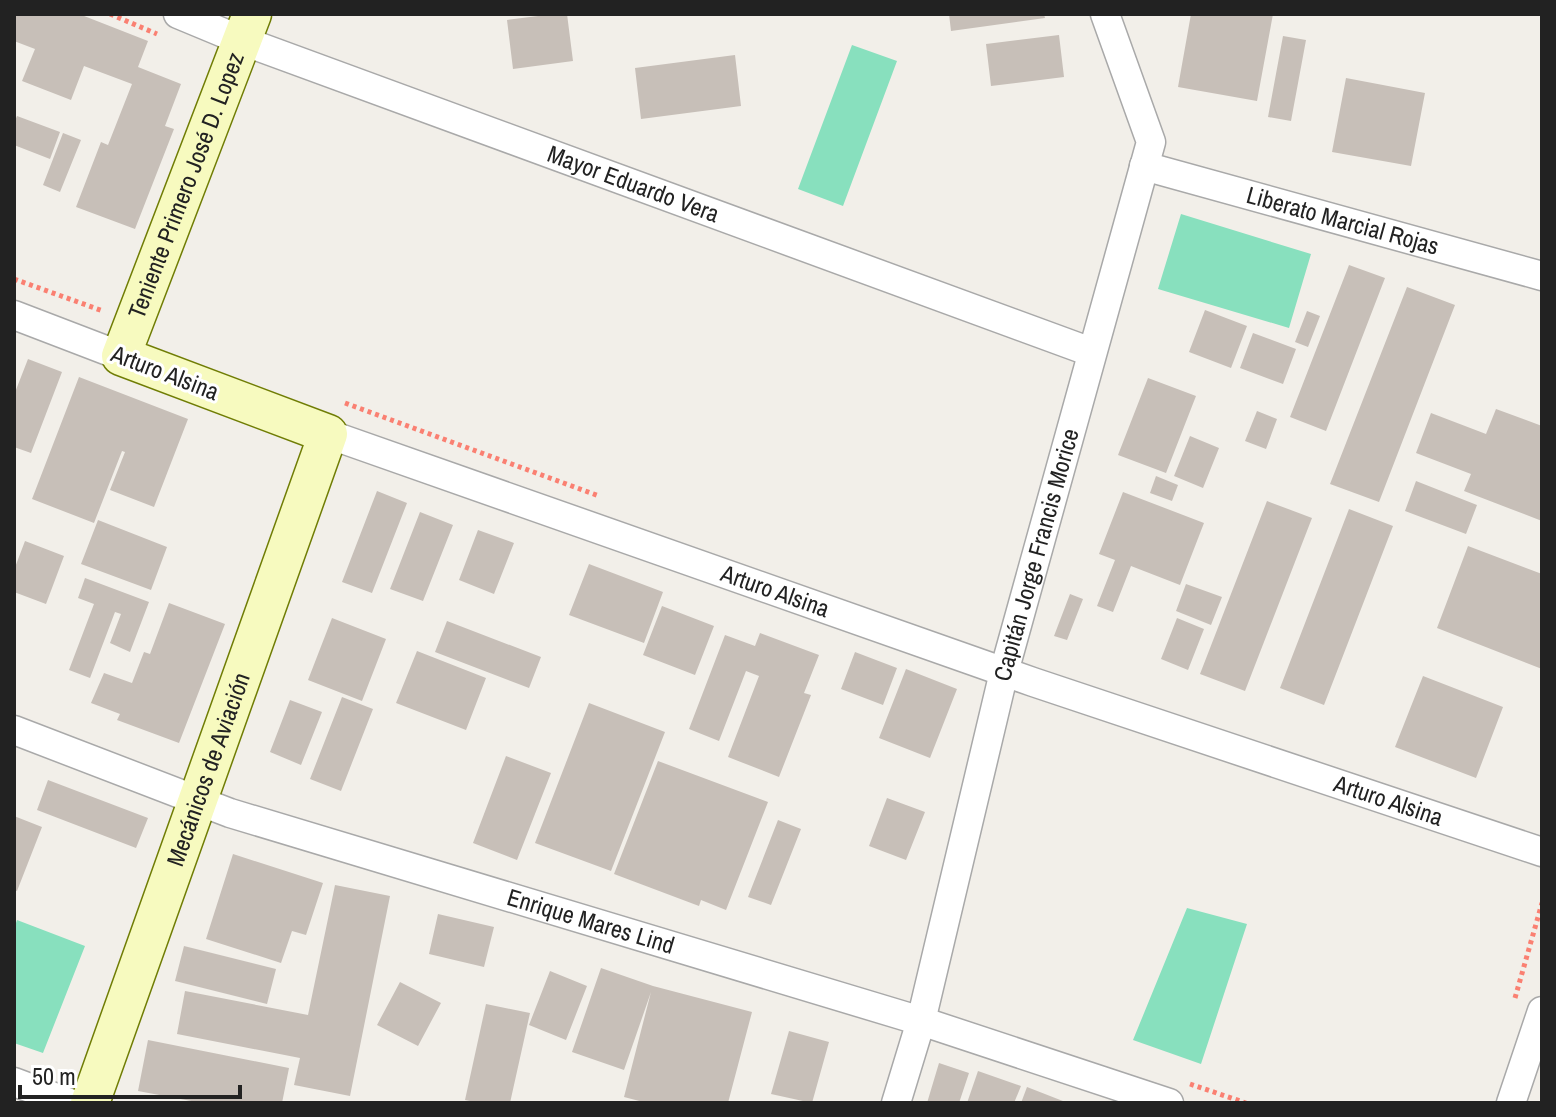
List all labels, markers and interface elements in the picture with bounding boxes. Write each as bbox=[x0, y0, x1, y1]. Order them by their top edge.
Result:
street label: Teniente Primero José D. Lopez bbox=[120, 47, 251, 323]
street label: Mayor Eduardo Vera bbox=[543, 137, 724, 229]
street label: Liberato Marcial Rojas bbox=[1243, 178, 1443, 262]
street label: Arturo Alsina bbox=[106, 337, 224, 407]
street label: Capitán Jorge Francis Morice bbox=[985, 425, 1086, 684]
street label: Arturo Alsina bbox=[716, 556, 834, 624]
street label: Mecánicos de Aviación bbox=[159, 668, 257, 870]
street label: Arturo Alsina bbox=[1329, 766, 1447, 833]
street label: Enrique Mares Lind bbox=[503, 880, 678, 961]
scale bar bbox=[20, 1049, 240, 1099]
text: 50 m bbox=[32, 1060, 76, 1092]

